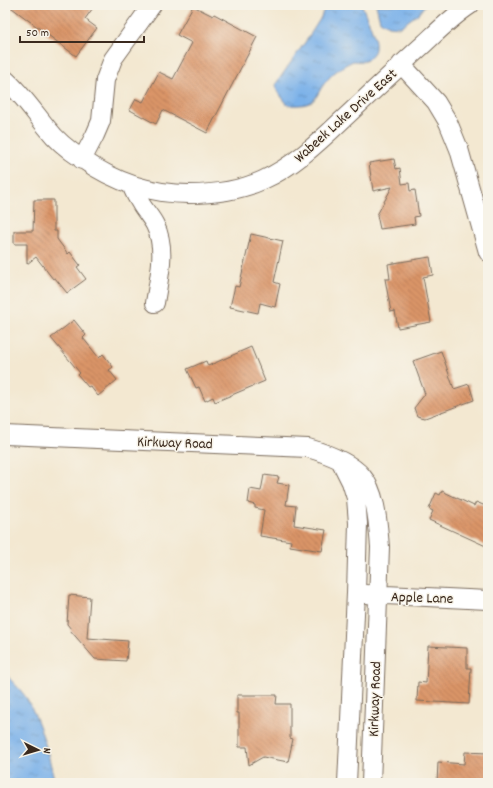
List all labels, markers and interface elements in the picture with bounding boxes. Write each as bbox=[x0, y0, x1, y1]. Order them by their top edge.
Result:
scale bar bbox=[20, 18, 144, 44]
text: 50 m bbox=[26, 25, 49, 42]
street label: Wabeek Lake Drive East bbox=[290, 64, 403, 169]
street label: Kirkway Road bbox=[137, 432, 213, 456]
street label: Apple Lane bbox=[390, 587, 454, 611]
street label: Kirkway Road bbox=[364, 661, 388, 737]
north arrow bbox=[18, 730, 58, 770]
text: N bbox=[38, 747, 54, 755]

